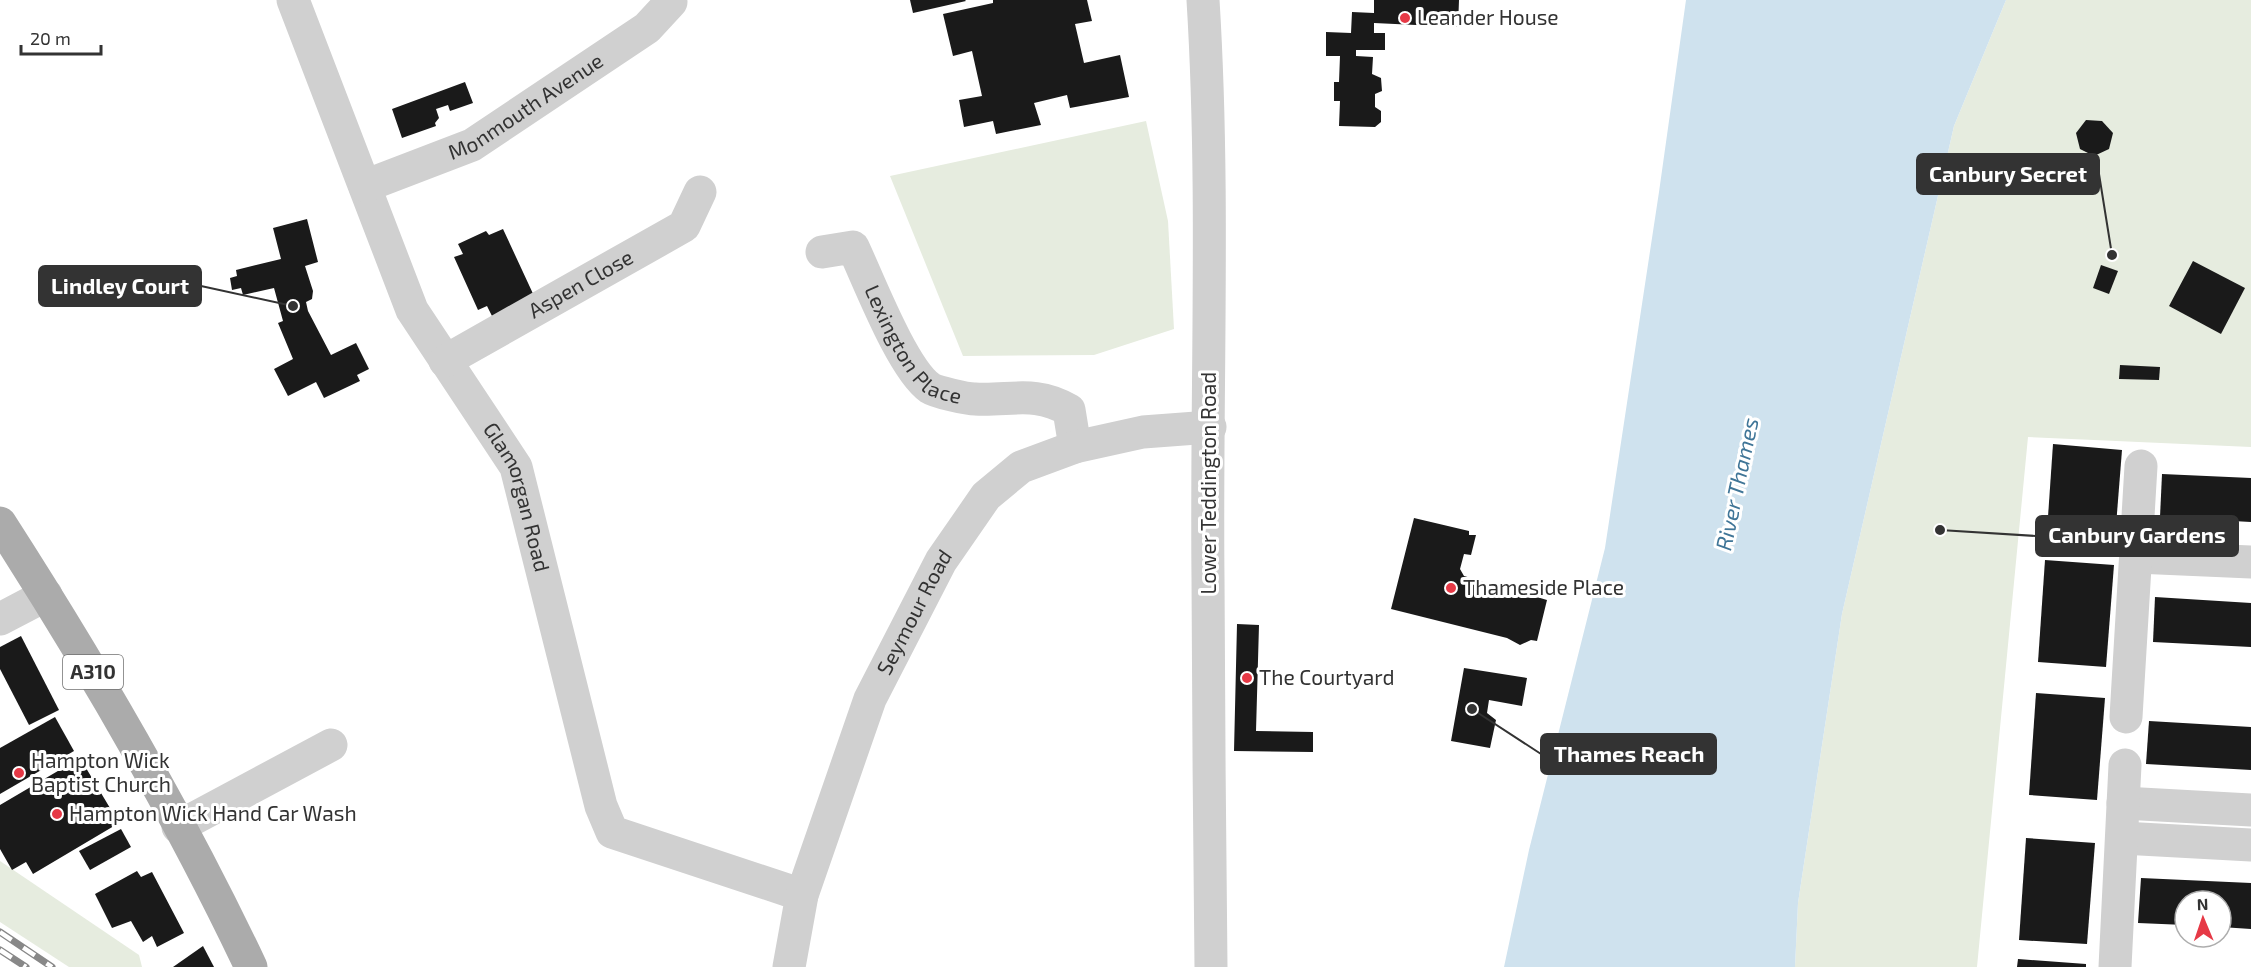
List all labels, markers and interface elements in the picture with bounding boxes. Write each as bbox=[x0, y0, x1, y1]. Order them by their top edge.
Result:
place label: Leander House bbox=[1417, 4, 1559, 29]
marker: Leander House bbox=[1398, 11, 1412, 25]
scale bar bbox=[21, 18, 100, 56]
text: 20 m bbox=[30, 27, 71, 49]
street label: Monmouth Avenue bbox=[444, 47, 607, 164]
callout: Canbury Secret bbox=[1917, 154, 2099, 194]
text: Canbury Secret bbox=[1929, 160, 2087, 187]
street label: Aspen Close bbox=[523, 244, 637, 322]
callout: Lindley Court bbox=[39, 266, 201, 306]
text: Lindley Court bbox=[51, 272, 189, 299]
street label: Lexington Place bbox=[860, 281, 964, 408]
street label: Lower Teddington Road bbox=[1195, 372, 1220, 594]
water label: River Thames bbox=[1709, 415, 1763, 553]
street label: Glamorgan Road bbox=[479, 417, 556, 574]
callout: Canbury Gardens bbox=[2036, 516, 2238, 556]
text: Canbury Gardens bbox=[2048, 521, 2226, 548]
street label: Seymour Road bbox=[871, 544, 956, 679]
place label: Thameside Place bbox=[1463, 574, 1624, 599]
marker: Thameside Place bbox=[1444, 581, 1458, 595]
road number: A310 bbox=[63, 655, 123, 689]
place label: The Courtyard bbox=[1259, 664, 1394, 689]
marker: The Courtyard bbox=[1240, 671, 1254, 685]
callout: Thames Reach bbox=[1541, 734, 1716, 774]
text: Thames Reach bbox=[1554, 740, 1704, 766]
place label: Hampton Wick Baptist Church bbox=[31, 747, 171, 796]
marker: Hampton Wick Baptist Church bbox=[12, 766, 26, 780]
place label: Hampton Wick Hand Car Wash bbox=[69, 800, 357, 825]
marker: Hampton Wick Hand Car Wash bbox=[50, 807, 64, 821]
north arrow bbox=[2173, 889, 2233, 949]
text: N bbox=[2196, 894, 2209, 913]

